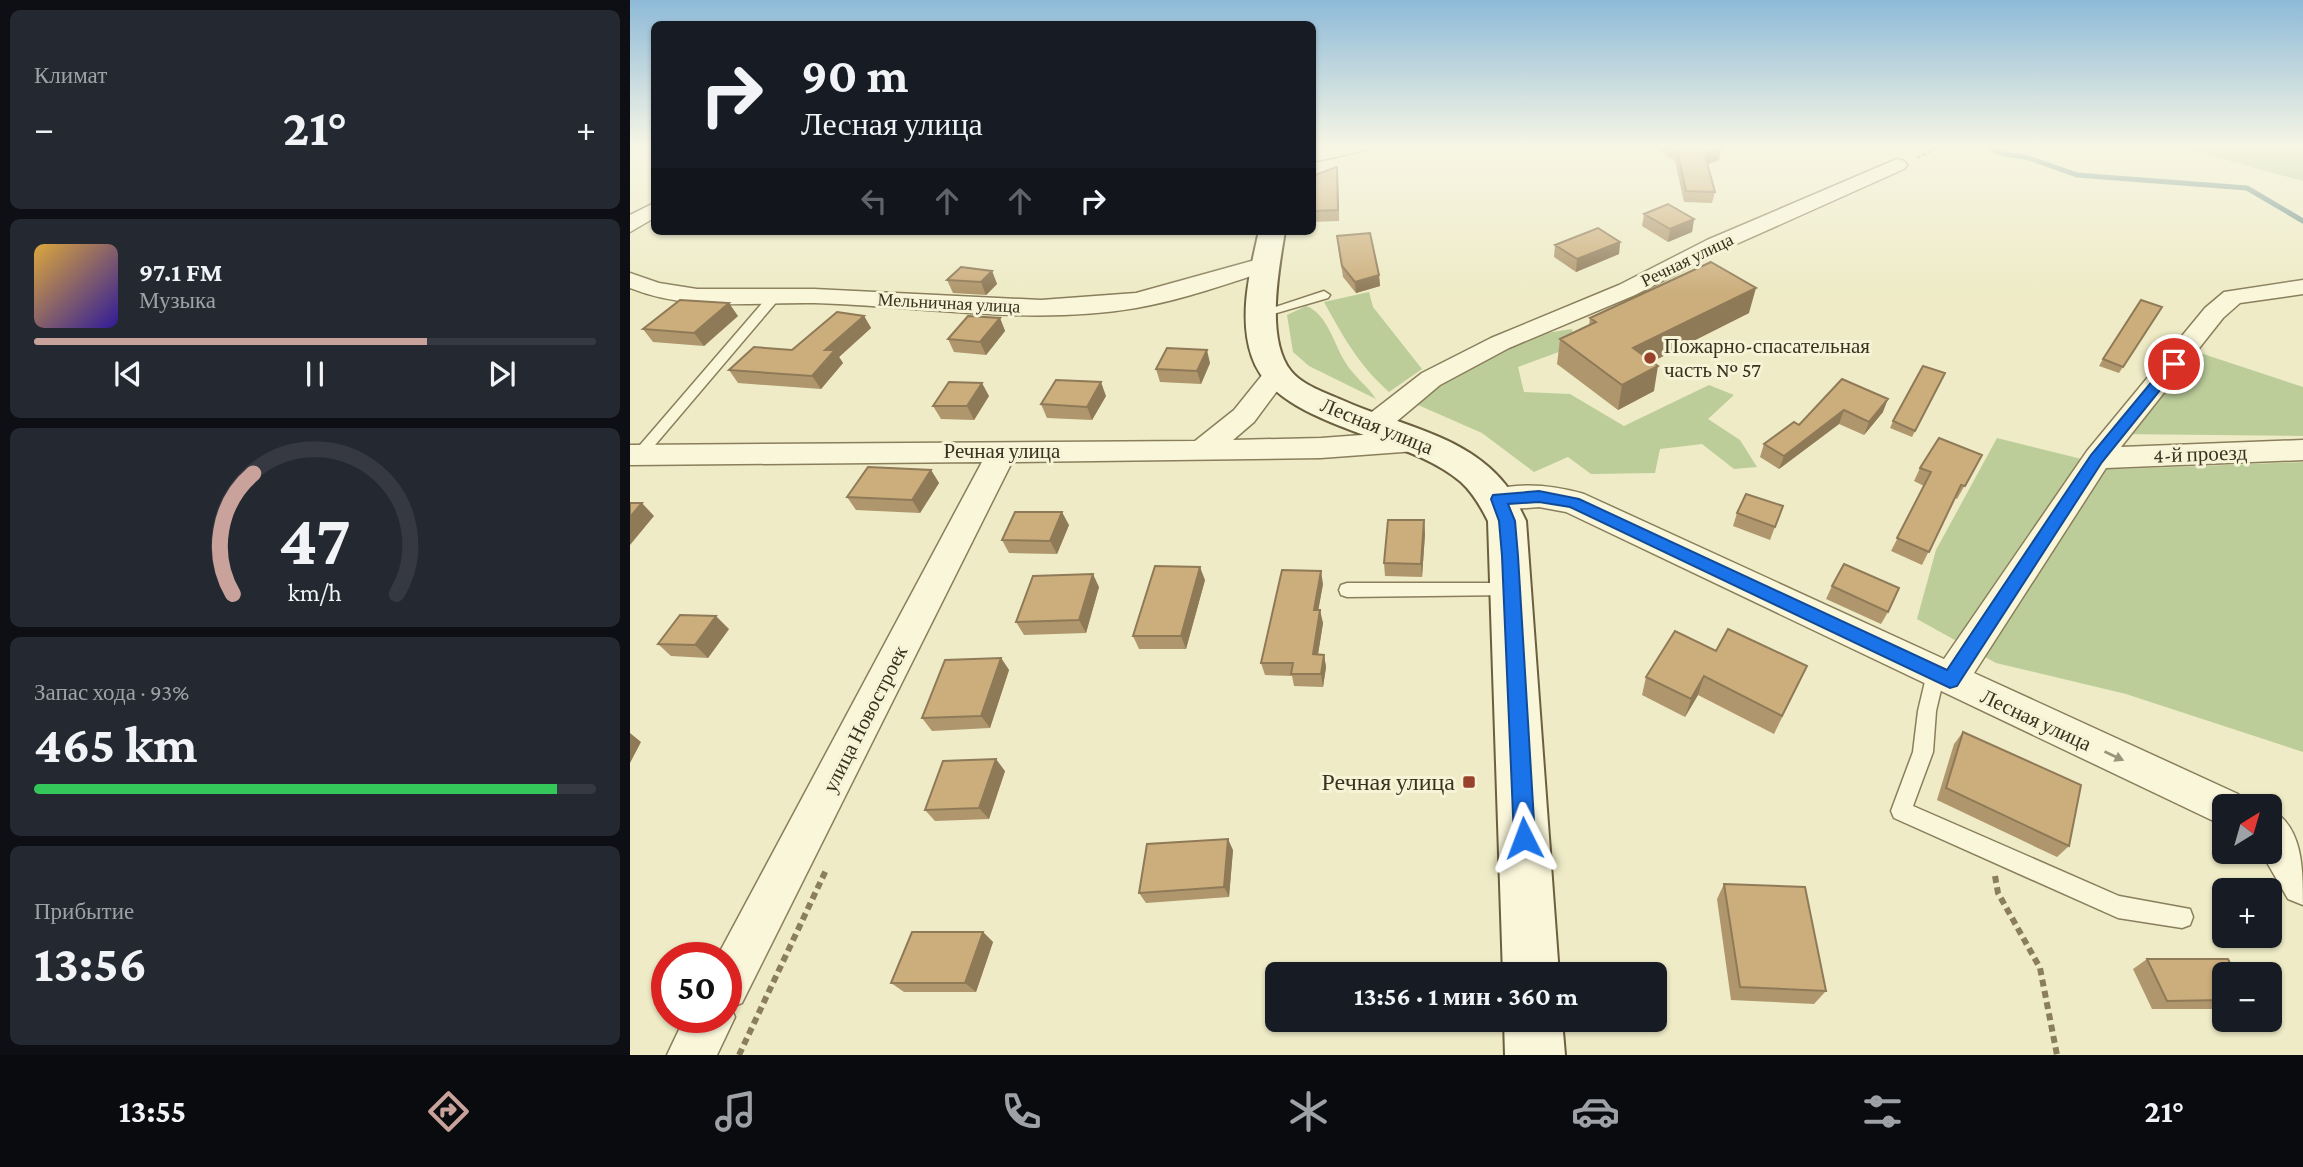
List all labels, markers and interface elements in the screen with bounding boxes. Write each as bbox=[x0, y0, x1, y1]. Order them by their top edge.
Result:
text: 90 m bbox=[801, 48, 908, 103]
icon: right bbox=[686, 49, 777, 140]
text: Климат bbox=[34, 62, 107, 88]
text: 21° bbox=[283, 98, 347, 156]
text: Лесная улица bbox=[801, 106, 983, 142]
text: − bbox=[34, 107, 54, 149]
text: + bbox=[576, 107, 596, 149]
icon: left bbox=[855, 182, 893, 220]
icon: ahead bbox=[928, 182, 966, 220]
icon: ahead bbox=[1001, 182, 1039, 220]
icon: right bbox=[1074, 182, 1112, 220]
street label: Речная улица bbox=[1638, 229, 1736, 291]
text: 97.1 FM bbox=[139, 258, 222, 287]
text: Музыка bbox=[139, 287, 216, 313]
street label: Мельничная улица bbox=[877, 289, 1021, 317]
place label: Пожарно-спасательная часть № 57 bbox=[1664, 334, 1870, 382]
pin bbox=[2144, 334, 2204, 394]
icon: arrive bbox=[2155, 345, 2193, 383]
marker: Пожарно-спасательная часть № 57 bbox=[1642, 350, 1658, 366]
icon: previous bbox=[109, 355, 147, 393]
icon: pause bbox=[296, 355, 334, 393]
icon: next bbox=[483, 355, 521, 393]
street label: Лесная улица bbox=[1317, 393, 1437, 460]
street label: Речная улица bbox=[944, 439, 1061, 463]
street label: 4-й проезд bbox=[2152, 440, 2248, 468]
text: 47 bbox=[279, 499, 351, 580]
text: km/h bbox=[288, 578, 342, 605]
street label: улица Новостроек bbox=[818, 641, 913, 797]
text: Запас хода · 93% bbox=[34, 679, 189, 705]
street label: Лесная улица bbox=[1977, 684, 2096, 756]
text: 465 km bbox=[34, 715, 197, 773]
one-way arrow bbox=[2104, 750, 2124, 762]
place label: Речная улица bbox=[1322, 768, 1455, 795]
marker: Речная улица bbox=[1461, 774, 1477, 790]
north arrow bbox=[2212, 794, 2282, 864]
map controls bbox=[2212, 794, 2282, 1032]
position arrow bbox=[1487, 801, 1561, 875]
button: + bbox=[2212, 878, 2282, 948]
text: Прибытие bbox=[34, 898, 134, 924]
text: 13:56 bbox=[34, 934, 147, 992]
speed limit sign: 50 bbox=[651, 942, 742, 1033]
button: − bbox=[2212, 962, 2282, 1032]
text: 13:56 · 1 мин · 360 m bbox=[1354, 982, 1578, 1011]
icon: directions bbox=[424, 1087, 473, 1136]
icon: music bbox=[711, 1087, 760, 1136]
icon: phone bbox=[997, 1087, 1046, 1136]
icon: climate bbox=[1284, 1087, 1333, 1136]
icon: car bbox=[1571, 1087, 1620, 1136]
icon: filters bbox=[1858, 1087, 1907, 1136]
text: 13:55 bbox=[119, 1093, 186, 1129]
text: 21° bbox=[2144, 1093, 2184, 1129]

